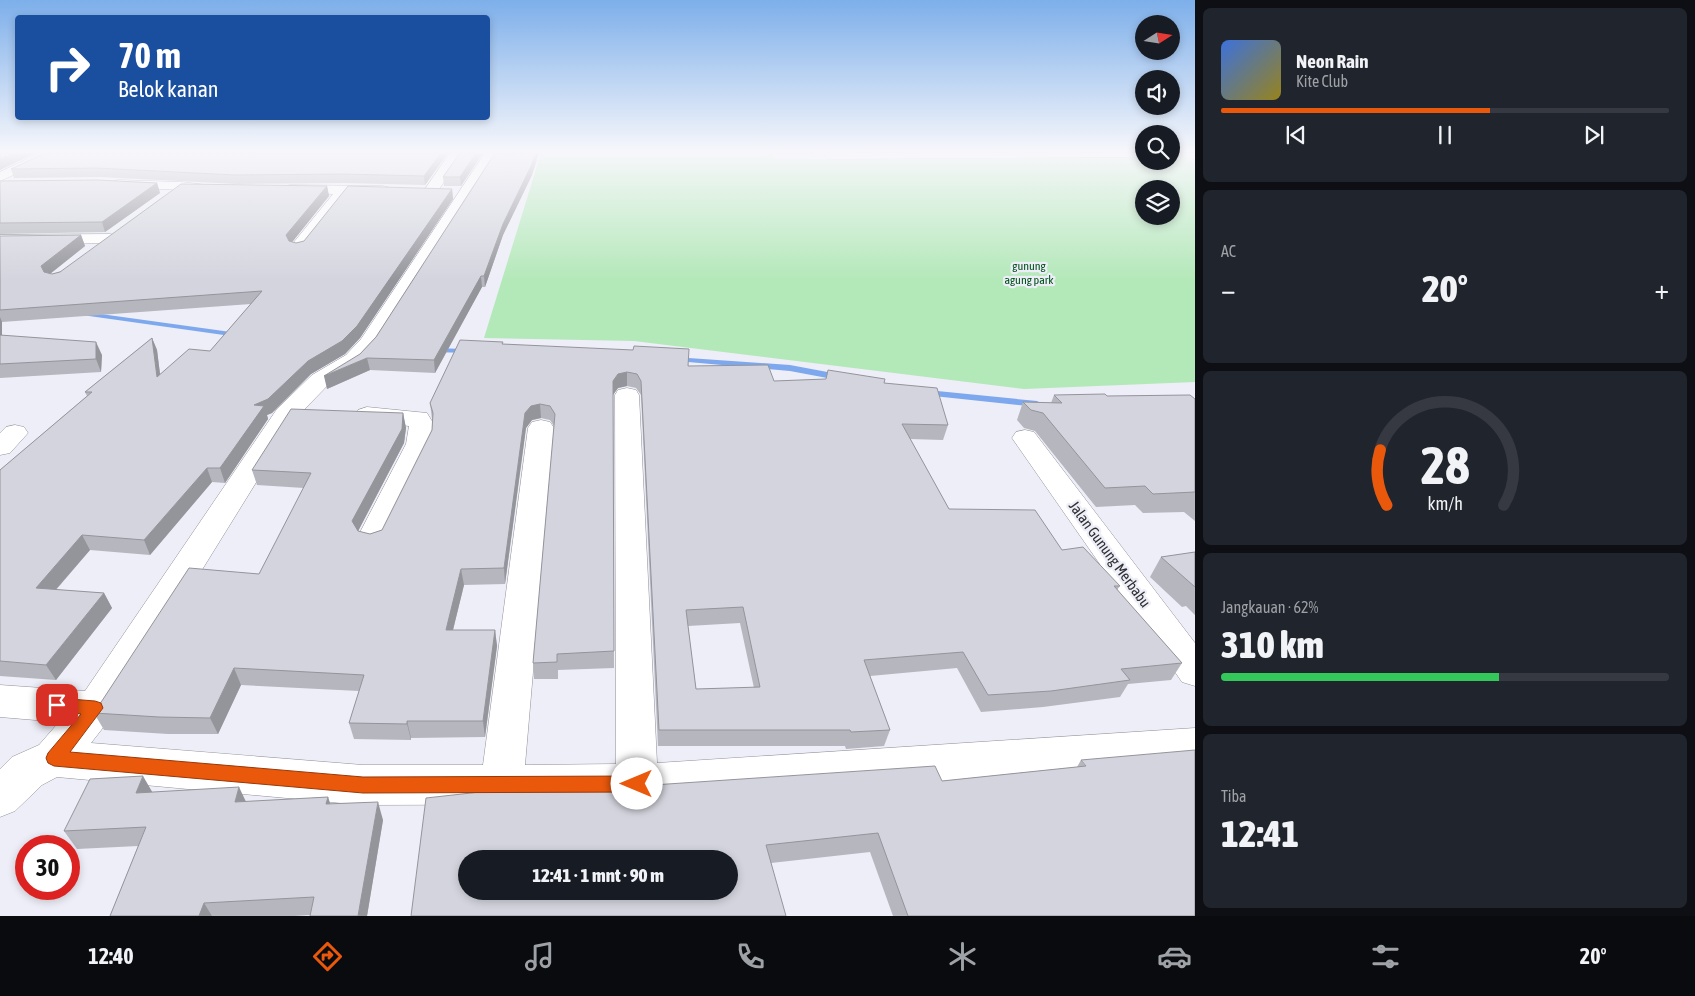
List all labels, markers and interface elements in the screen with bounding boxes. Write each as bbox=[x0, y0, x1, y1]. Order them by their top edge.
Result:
north arrow bbox=[1135, 15, 1180, 60]
map controls bbox=[1135, 15, 1180, 225]
icon: right bbox=[35, 35, 100, 100]
text: 70 m bbox=[118, 35, 181, 75]
text: Neon Rain bbox=[1296, 50, 1368, 72]
button: sound bbox=[1135, 70, 1180, 115]
text: Kite Club bbox=[1296, 72, 1348, 90]
text: Belok kanan bbox=[118, 76, 219, 102]
icon: previous bbox=[1282, 121, 1310, 149]
icon: pause bbox=[1431, 121, 1459, 149]
icon: next bbox=[1580, 121, 1608, 149]
button: search bbox=[1135, 125, 1180, 170]
button: layers bbox=[1135, 180, 1180, 225]
text: AC bbox=[1221, 242, 1236, 260]
park label: gunung agung park bbox=[1004, 259, 1054, 287]
text: 20° bbox=[1422, 267, 1468, 310]
text: − bbox=[1221, 273, 1236, 305]
text: + bbox=[1654, 273, 1669, 305]
text: 28 bbox=[1421, 435, 1469, 495]
text: km/h bbox=[1427, 493, 1463, 514]
street label: Jalan Gunung Merbabu bbox=[1066, 498, 1154, 610]
text: Jangkauan · 62% bbox=[1221, 598, 1318, 616]
text: 310 km bbox=[1221, 623, 1324, 666]
pin bbox=[36, 684, 78, 726]
icon: arrive bbox=[43, 691, 71, 719]
position arrow bbox=[610, 757, 662, 809]
text: Tiba bbox=[1221, 787, 1246, 805]
text: 12:41 bbox=[1221, 812, 1299, 855]
speed limit sign: 30 bbox=[15, 835, 80, 900]
text: 12:41 · 1 mnt · 90 m bbox=[532, 864, 664, 886]
icon: directions bbox=[310, 939, 345, 974]
icon: music bbox=[522, 939, 557, 974]
icon: phone bbox=[733, 939, 768, 974]
icon: climate bbox=[945, 939, 980, 974]
icon: car bbox=[1157, 939, 1192, 974]
icon: filters bbox=[1368, 939, 1403, 974]
text: 12:40 bbox=[88, 943, 134, 969]
text: 20° bbox=[1580, 943, 1607, 969]

